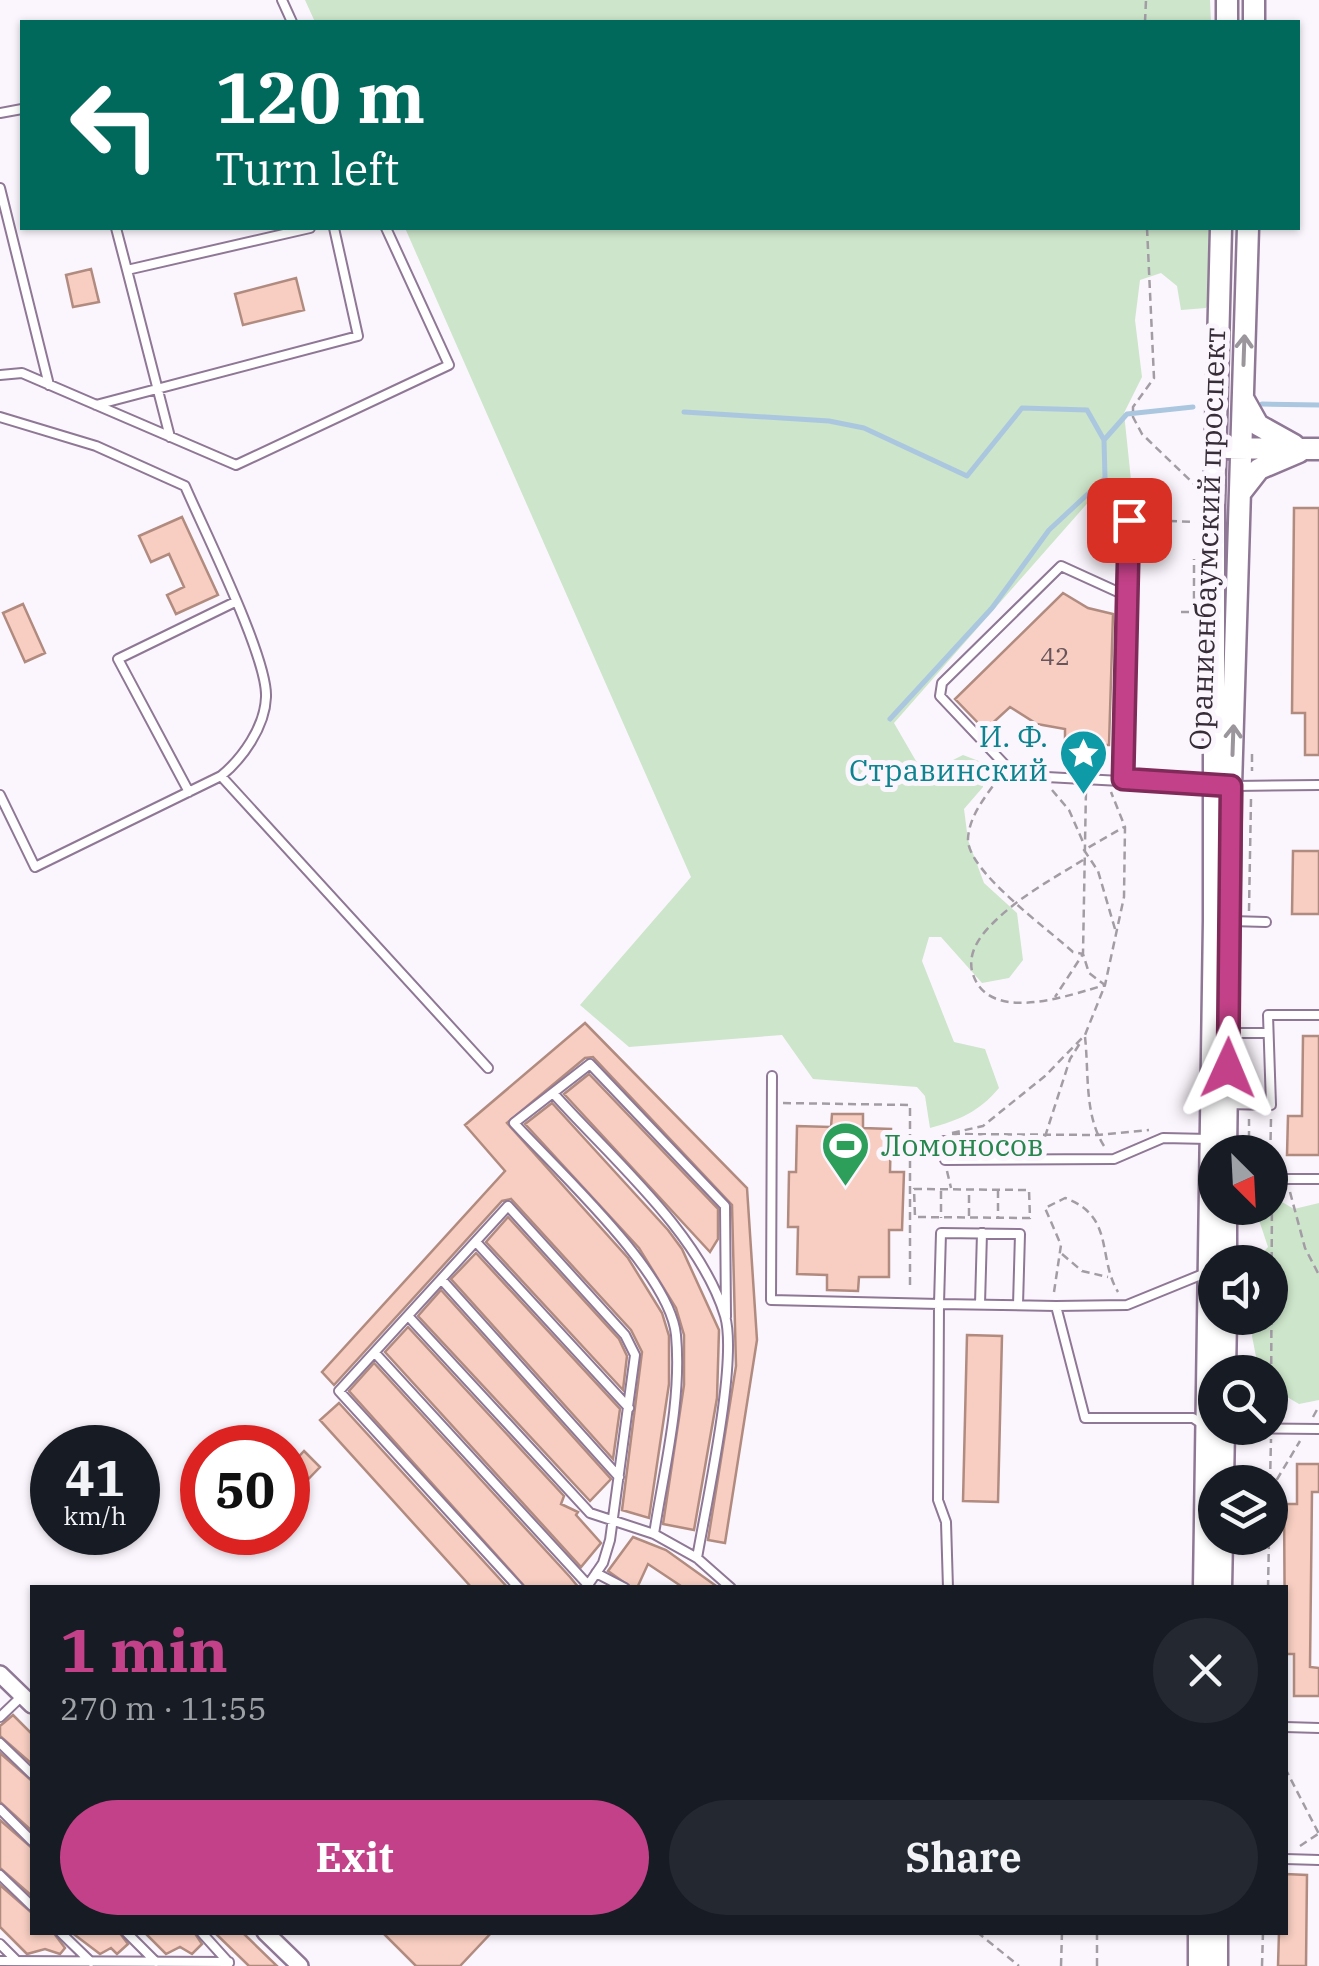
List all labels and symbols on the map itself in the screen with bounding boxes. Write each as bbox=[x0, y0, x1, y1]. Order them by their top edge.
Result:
street label: Ораниенбаумский проспект bbox=[1180, 327, 1233, 751]
one-way arrow bbox=[1235, 335, 1254, 367]
pin bbox=[1087, 478, 1172, 563]
house number: 42 bbox=[1040, 639, 1070, 672]
place label: И. Ф. Стравинский bbox=[849, 716, 1048, 789]
one-way arrow bbox=[1223, 725, 1242, 757]
place icon: И. Ф. Стравинский bbox=[1057, 728, 1109, 796]
position arrow bbox=[1176, 1016, 1280, 1120]
sports icon: Ломоносов bbox=[820, 1120, 872, 1188]
place label: Ломоносов bbox=[881, 1125, 1044, 1164]
north arrow bbox=[1198, 1135, 1288, 1225]
speed limit sign: 50 bbox=[180, 1425, 310, 1555]

